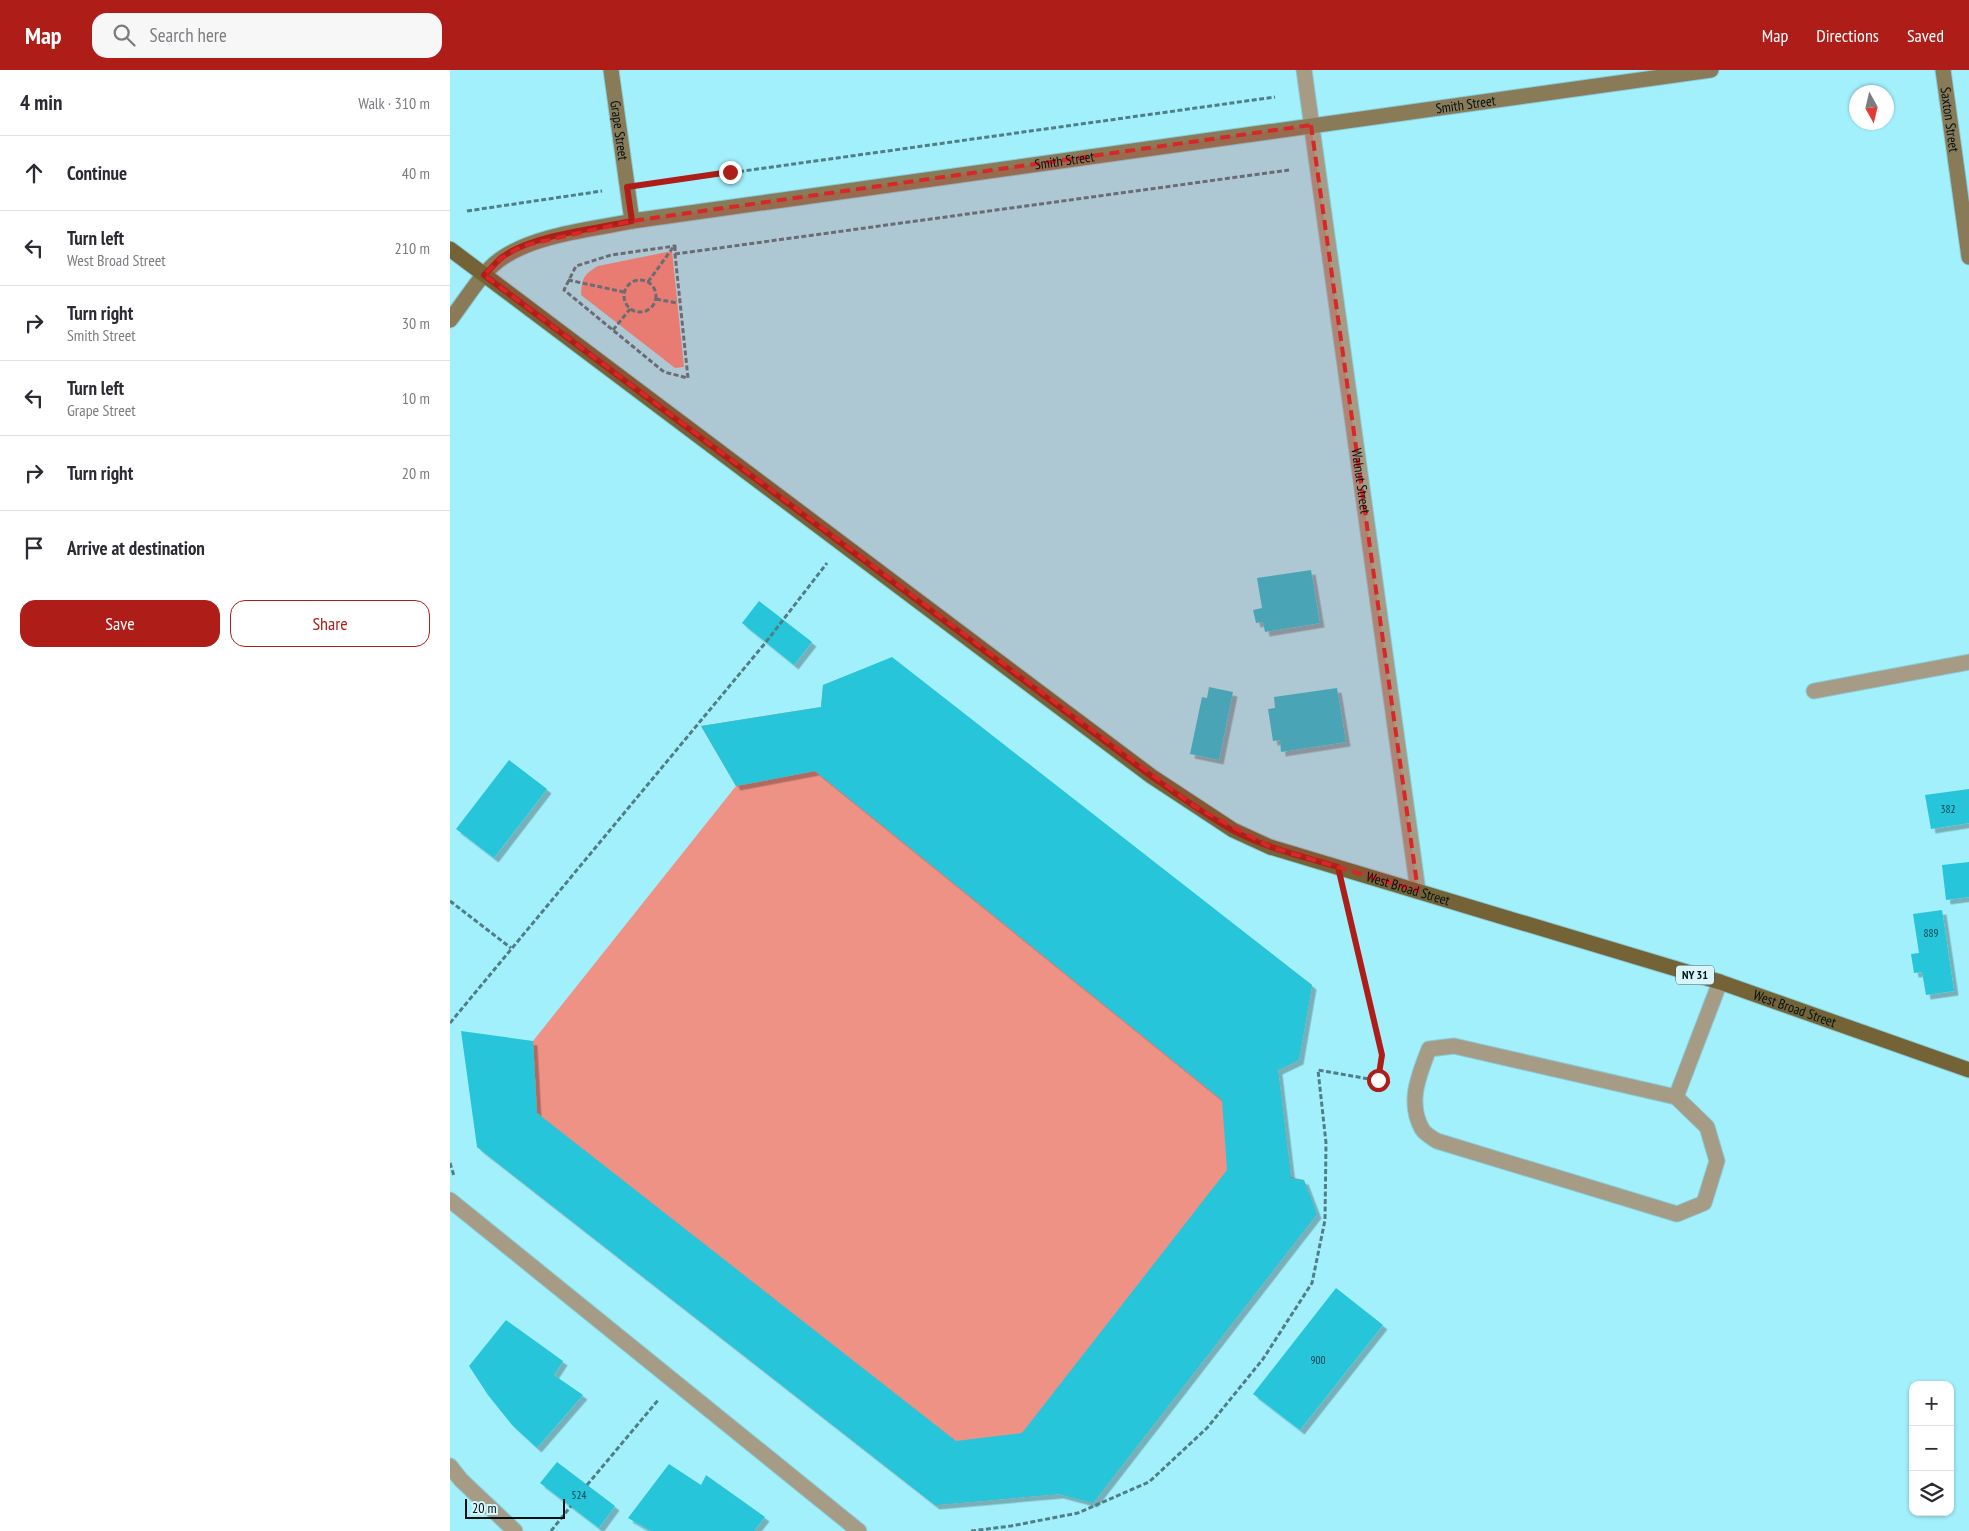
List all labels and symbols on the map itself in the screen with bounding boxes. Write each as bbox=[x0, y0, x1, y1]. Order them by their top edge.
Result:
north arrow bbox=[1849, 85, 1894, 130]
street label: Saxton Street bbox=[1936, 86, 1963, 153]
street label: Smith Street bbox=[1434, 91, 1497, 117]
street label: Grape Street bbox=[606, 99, 632, 162]
street label: Smith Street bbox=[1033, 147, 1096, 174]
route end bbox=[719, 161, 742, 184]
street label: Walnut Street bbox=[1348, 447, 1375, 515]
house number: 382 bbox=[1941, 802, 1955, 816]
street label: West Broad Street bbox=[1364, 867, 1452, 909]
house number: 889 bbox=[1924, 926, 1938, 940]
road number: NY 31 bbox=[1676, 966, 1714, 984]
street label: West Broad Street bbox=[1751, 986, 1839, 1031]
route start bbox=[1367, 1069, 1390, 1092]
house number: 900 bbox=[1311, 1353, 1325, 1367]
house number: 524 bbox=[572, 1488, 586, 1502]
scale bar bbox=[465, 1496, 565, 1519]

